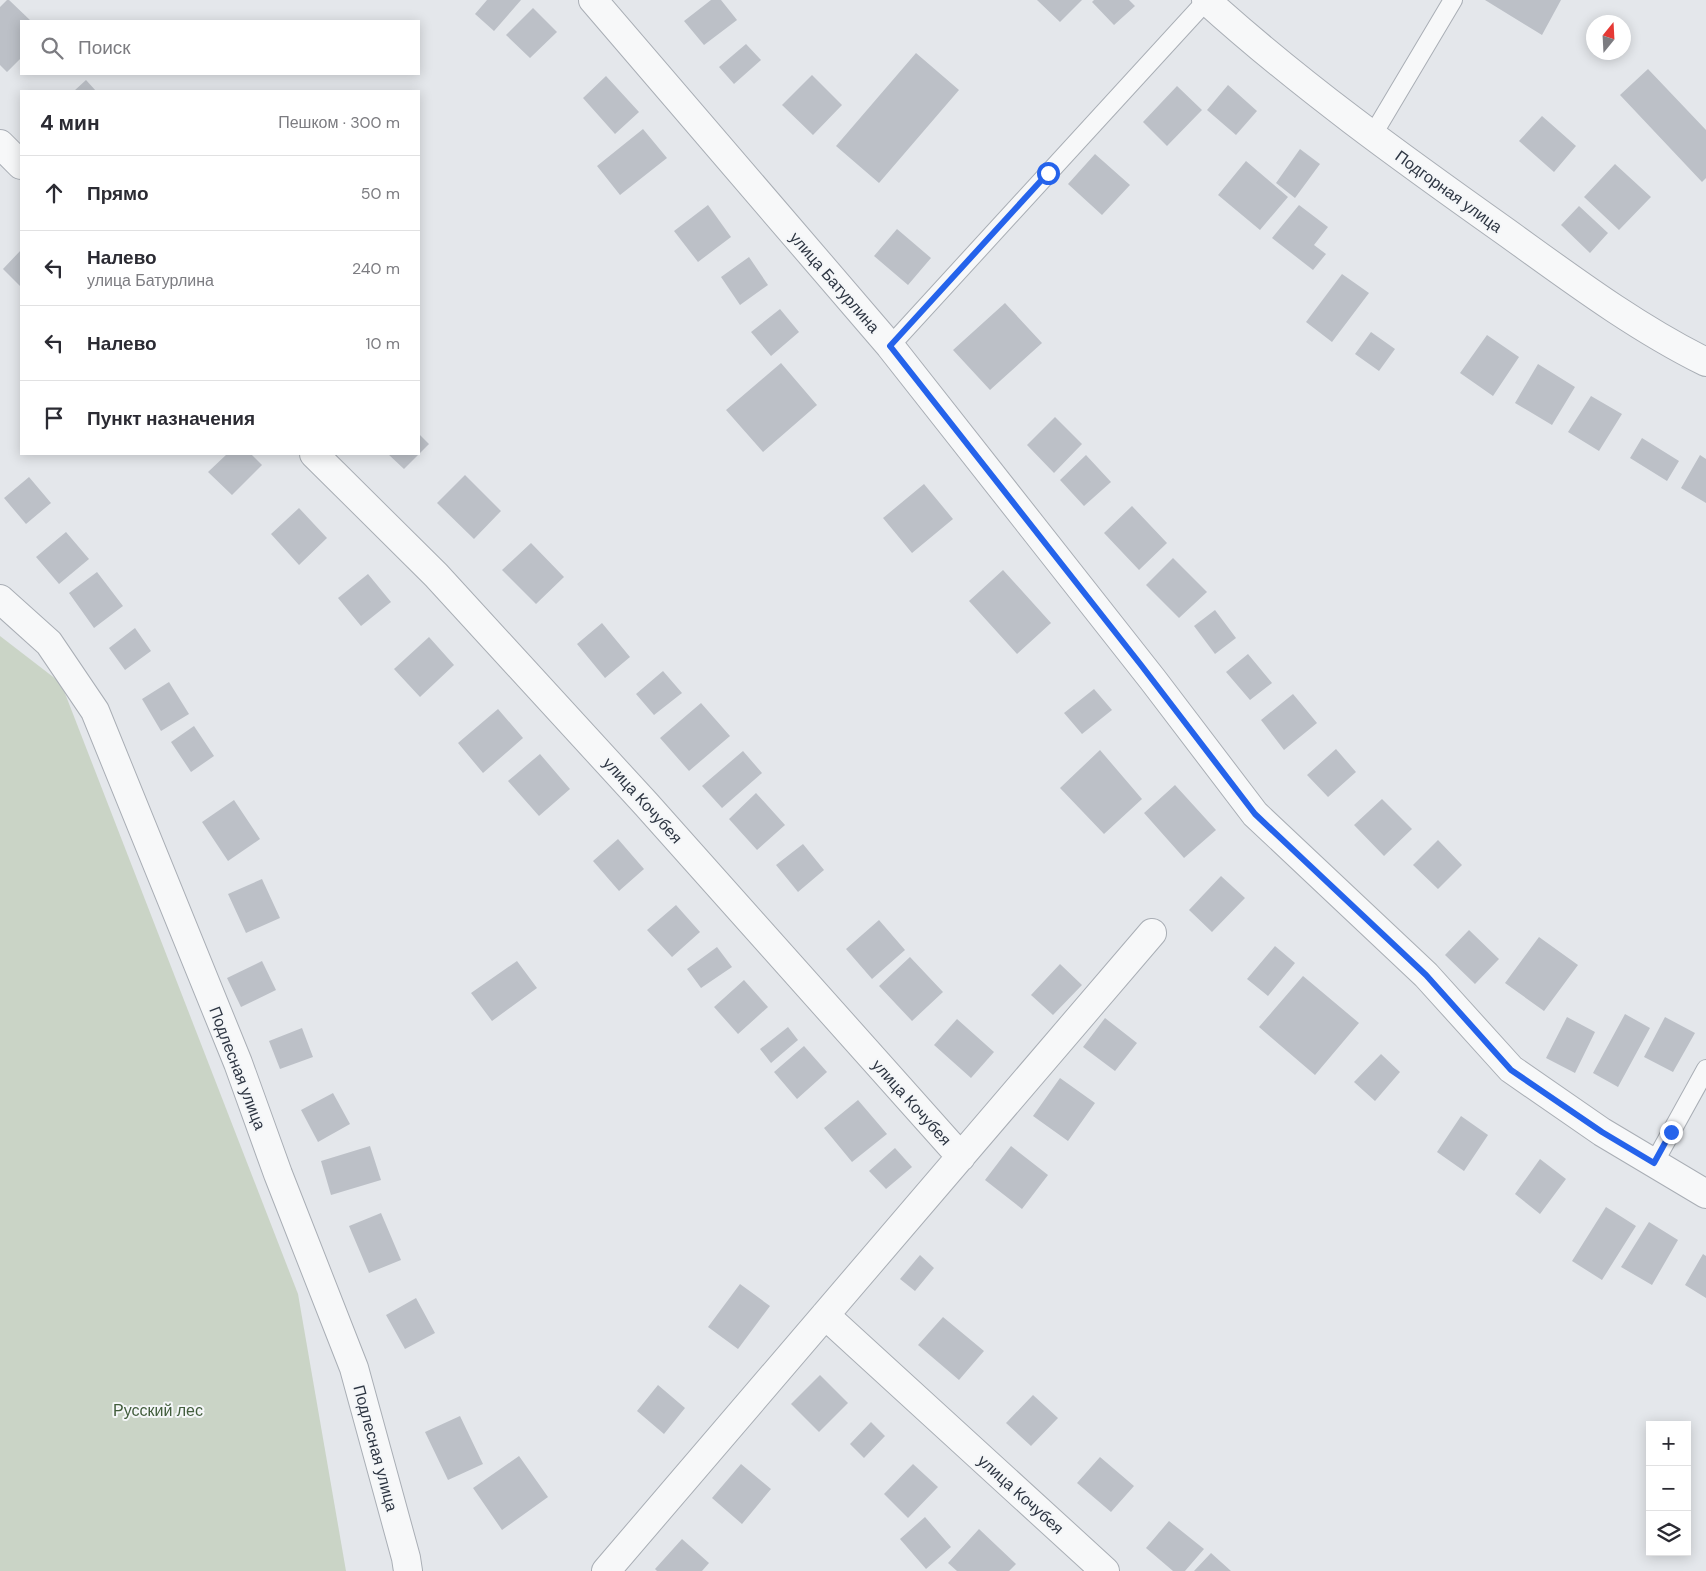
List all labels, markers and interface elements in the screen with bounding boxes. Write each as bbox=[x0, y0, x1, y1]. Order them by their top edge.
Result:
north arrow bbox=[1586, 15, 1631, 60]
search box bbox=[20, 20, 420, 75]
icon: search bbox=[38, 34, 66, 62]
text: Поиск bbox=[78, 35, 131, 60]
text: 4 мин bbox=[40, 109, 100, 137]
text: Пешком · 300 m bbox=[278, 112, 400, 133]
street label: Подгорная улица bbox=[1391, 145, 1506, 237]
route start bbox=[1037, 162, 1060, 185]
icon: ahead bbox=[40, 179, 68, 207]
text: Прямо bbox=[87, 181, 149, 206]
text: 50 m bbox=[361, 183, 400, 204]
street label: улица Батурлина bbox=[785, 228, 884, 337]
text: Налево bbox=[87, 245, 157, 270]
icon: left bbox=[40, 254, 68, 282]
text: 240 m bbox=[352, 258, 400, 279]
text: улица Батурлина bbox=[87, 270, 214, 291]
icon: left bbox=[40, 329, 68, 357]
text: Налево bbox=[87, 331, 157, 356]
text: 10 m bbox=[366, 333, 400, 354]
icon: arrive bbox=[40, 404, 68, 432]
text: Пункт назначения bbox=[87, 406, 255, 431]
street label: улица Кочубея bbox=[598, 753, 687, 848]
street label: Подлесная улица bbox=[204, 1004, 271, 1133]
street label: улица Кочубея bbox=[867, 1055, 956, 1150]
route end bbox=[1660, 1121, 1683, 1144]
street label: Подлесная улица bbox=[349, 1382, 403, 1514]
park label: Русский лес bbox=[113, 1400, 203, 1421]
map controls bbox=[1646, 1421, 1691, 1556]
button: + bbox=[1646, 1421, 1691, 1466]
street label: улица Кочубея bbox=[973, 1450, 1068, 1539]
button: − bbox=[1646, 1466, 1691, 1511]
button: layers bbox=[1646, 1511, 1691, 1556]

